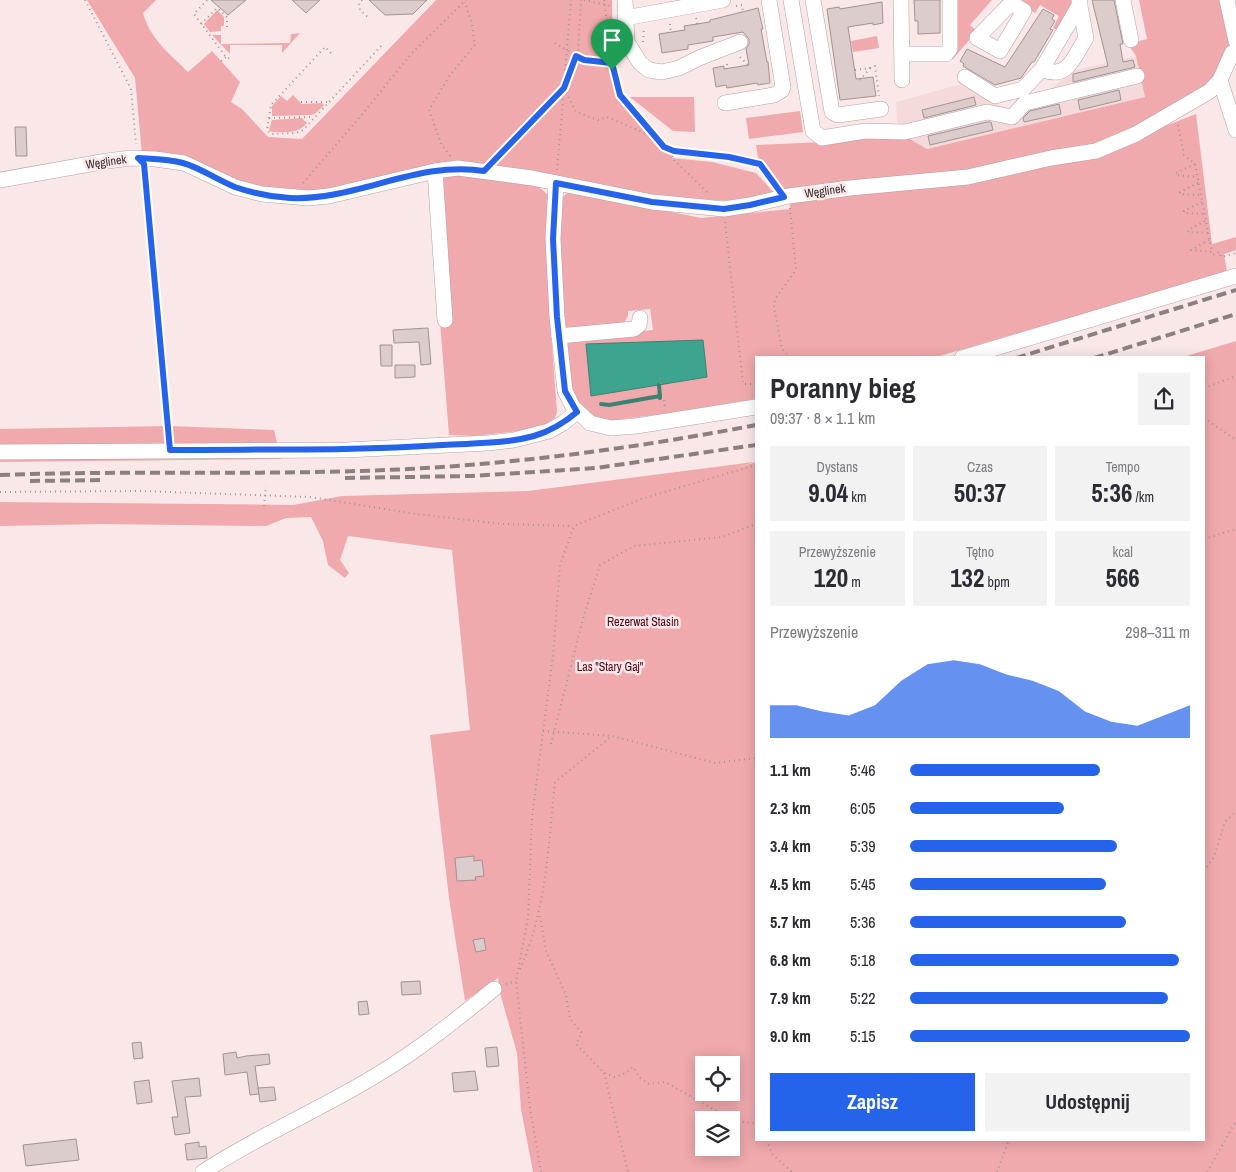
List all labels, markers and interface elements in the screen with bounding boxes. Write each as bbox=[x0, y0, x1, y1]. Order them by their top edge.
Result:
pin bbox=[591, 19, 633, 70]
icon: arrive bbox=[598, 26, 626, 54]
street label: Węglinek bbox=[85, 151, 127, 173]
street label: Węglinek bbox=[804, 180, 846, 202]
text: Poranny bieg bbox=[770, 369, 915, 407]
button: share bbox=[1138, 373, 1190, 425]
text: 09:37 · 8 × 1.1 km bbox=[770, 407, 875, 429]
text: Dystans bbox=[817, 458, 858, 476]
text: Czas bbox=[967, 458, 993, 476]
text: Tempo bbox=[1105, 458, 1140, 476]
text: 9.04 bbox=[808, 476, 848, 510]
text: 50:37 bbox=[954, 476, 1006, 510]
text: 5:36 bbox=[1091, 476, 1132, 510]
text: km bbox=[848, 488, 867, 506]
text: /km bbox=[1132, 488, 1154, 506]
text: Przewyższenie bbox=[799, 543, 876, 561]
text: Tętno bbox=[966, 543, 994, 561]
text: kcal bbox=[1112, 543, 1133, 561]
text: 120 bbox=[814, 561, 848, 595]
text: 132 bbox=[950, 561, 984, 595]
text: 566 bbox=[1106, 561, 1140, 595]
text: m bbox=[848, 573, 861, 591]
text: bpm bbox=[984, 573, 1010, 591]
park label: Rezerwat Stasin bbox=[607, 614, 679, 630]
text: Przewyższenie bbox=[770, 621, 858, 643]
text: 298–311 m bbox=[1125, 621, 1190, 643]
park label: Las "Stary Gaj" bbox=[577, 659, 644, 675]
text: 1.1 km bbox=[770, 759, 811, 781]
text: 5:46 bbox=[850, 759, 876, 781]
text: 2.3 km bbox=[770, 797, 811, 819]
text: 6:05 bbox=[850, 797, 876, 819]
text: 3.4 km bbox=[770, 835, 811, 857]
text: 5:39 bbox=[850, 835, 876, 857]
text: 4.5 km bbox=[770, 873, 811, 895]
text: 5:45 bbox=[850, 873, 876, 895]
text: 5.7 km bbox=[770, 911, 811, 933]
text: 5:36 bbox=[850, 911, 876, 933]
text: 6.8 km bbox=[770, 949, 811, 971]
text: 5:18 bbox=[850, 949, 876, 971]
text: 7.9 km bbox=[770, 987, 811, 1009]
text: 5:22 bbox=[850, 987, 876, 1009]
text: 9.0 km bbox=[770, 1025, 811, 1047]
text: 5:15 bbox=[850, 1025, 876, 1047]
map controls bbox=[695, 1056, 740, 1156]
button: locate bbox=[695, 1056, 740, 1101]
button: Zapisz bbox=[770, 1073, 975, 1131]
button: Udostępnij bbox=[985, 1073, 1190, 1131]
button: layers bbox=[695, 1111, 740, 1156]

